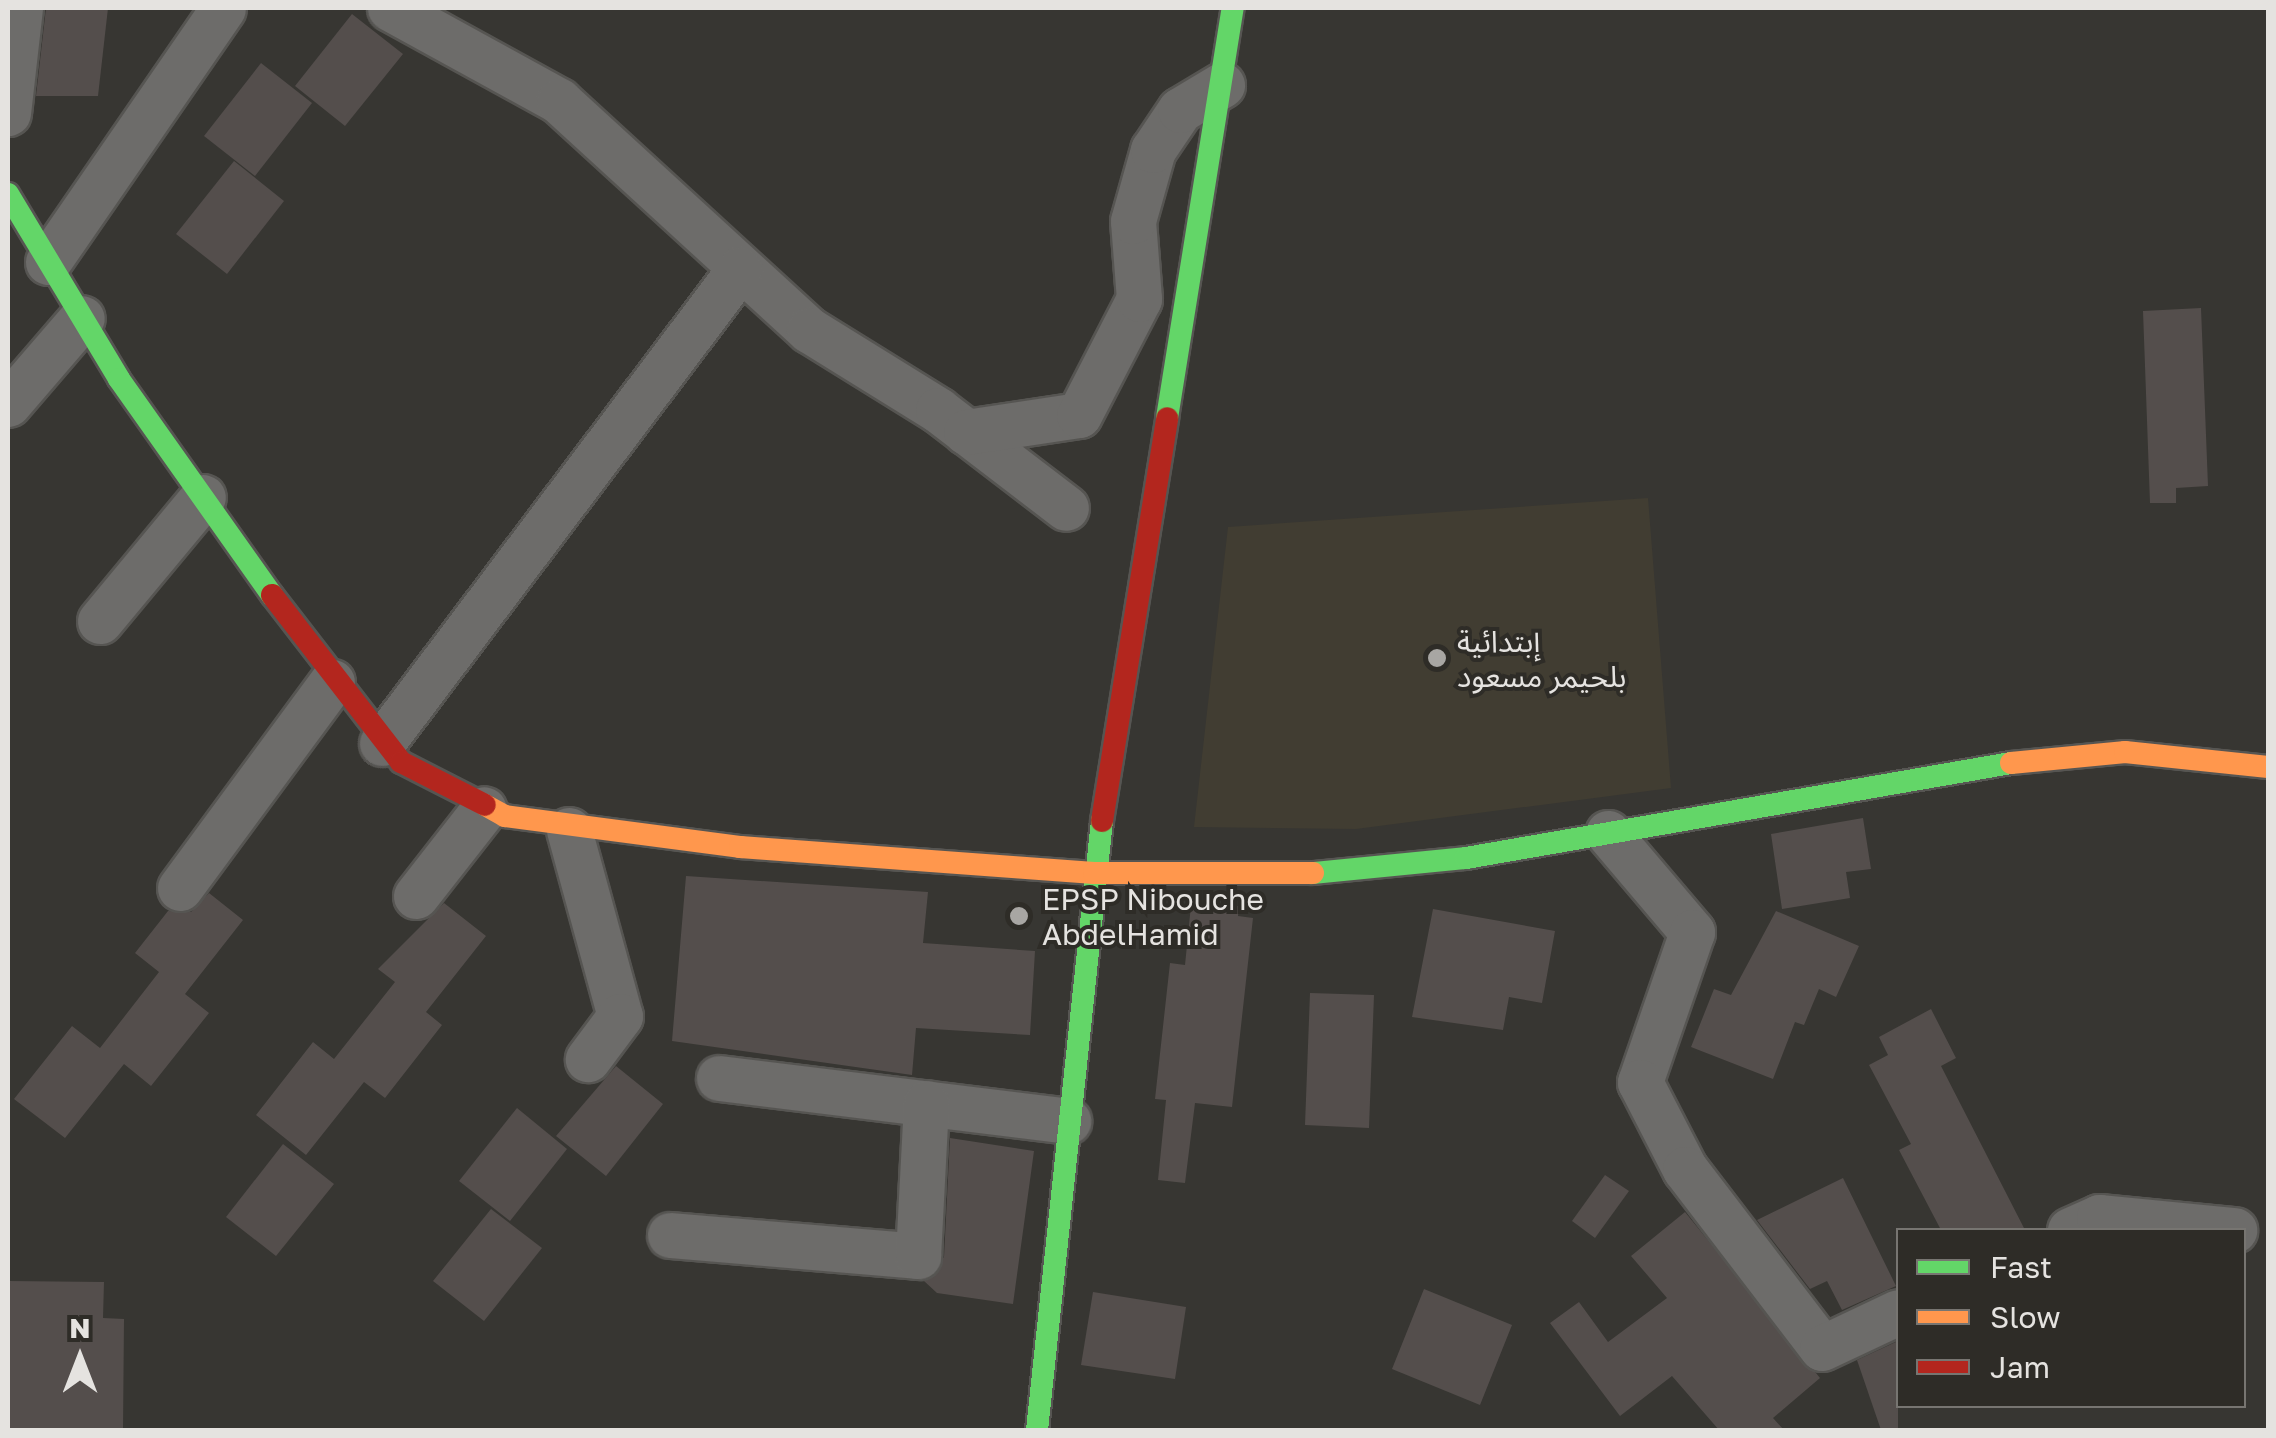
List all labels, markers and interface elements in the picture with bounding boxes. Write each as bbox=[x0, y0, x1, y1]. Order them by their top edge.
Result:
place label: إبتدائية بلحيمر مسعود bbox=[1457, 623, 1626, 694]
marker: إبتدائية بلحيمر مسعود bbox=[1426, 647, 1448, 669]
place label: EPSP Nibouche AbdelHamid bbox=[1042, 881, 1264, 952]
marker: EPSP Nibouche AbdelHamid bbox=[1006, 903, 1032, 929]
legend bbox=[1896, 1228, 2246, 1408]
text: Fast bbox=[1990, 1249, 2052, 1285]
text: Slow bbox=[1990, 1299, 2061, 1335]
north arrow bbox=[30, 1308, 130, 1408]
text: N bbox=[69, 1311, 91, 1344]
text: Jam bbox=[1990, 1349, 2050, 1385]

